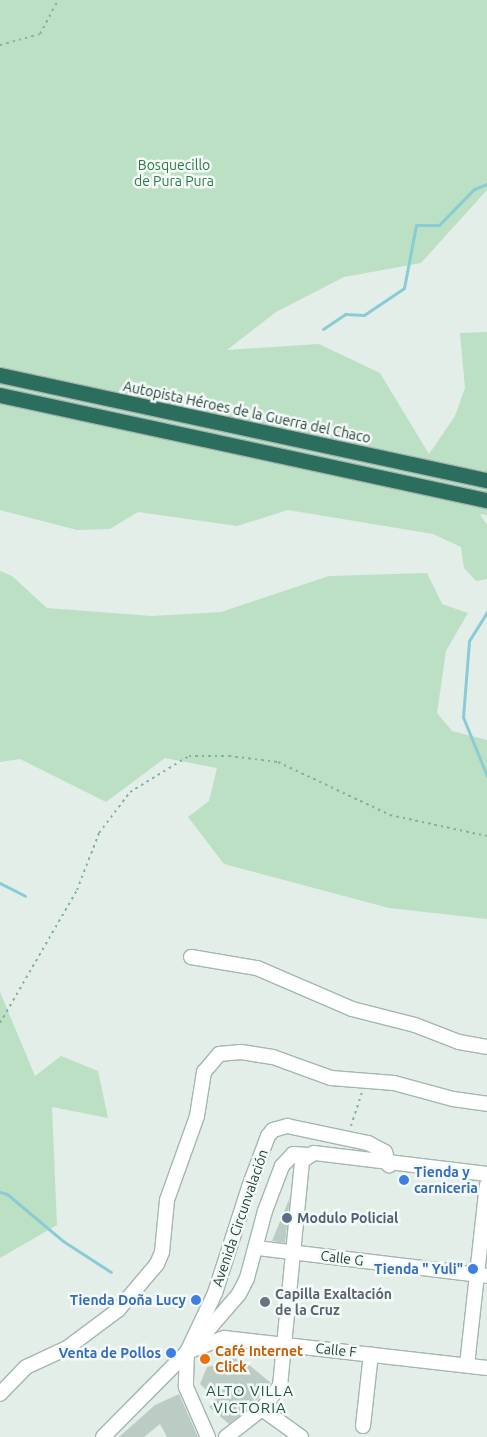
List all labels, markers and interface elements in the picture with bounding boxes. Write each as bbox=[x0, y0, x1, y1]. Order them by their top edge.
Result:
park label: Bosquecillo de Pura Pura bbox=[134, 157, 214, 190]
street label: Autopista Héroes de la Guerra del Chaco bbox=[122, 378, 372, 446]
street label: Avenida Circunvalación bbox=[209, 1147, 271, 1289]
place label: Tienda y carniceria bbox=[414, 1164, 478, 1196]
marker: Tienda y carniceria bbox=[398, 1174, 410, 1186]
place label: Modulo Policial bbox=[297, 1210, 398, 1226]
marker: Modulo Policial bbox=[281, 1212, 293, 1224]
street label: Calle G bbox=[319, 1247, 365, 1269]
place label: Tienda " Yuli" bbox=[374, 1261, 463, 1277]
marker: Tienda " Yuli" bbox=[467, 1263, 479, 1275]
place label: Capilla Exaltación de la Cruz bbox=[275, 1286, 392, 1318]
place label: Tienda Doña Lucy bbox=[70, 1292, 186, 1308]
marker: Tienda Doña Lucy bbox=[190, 1294, 202, 1306]
marker: Capilla Exaltación de la Cruz bbox=[259, 1296, 271, 1308]
street label: Calle F bbox=[315, 1339, 357, 1361]
place label: Café Internet Click bbox=[215, 1343, 303, 1375]
place label: Venta de Pollos bbox=[59, 1345, 161, 1361]
marker: Venta de Pollos bbox=[165, 1347, 177, 1359]
marker: Café Internet Click bbox=[199, 1353, 211, 1365]
district label: ALTO VILLA VICTORIA bbox=[205, 1381, 295, 1416]

